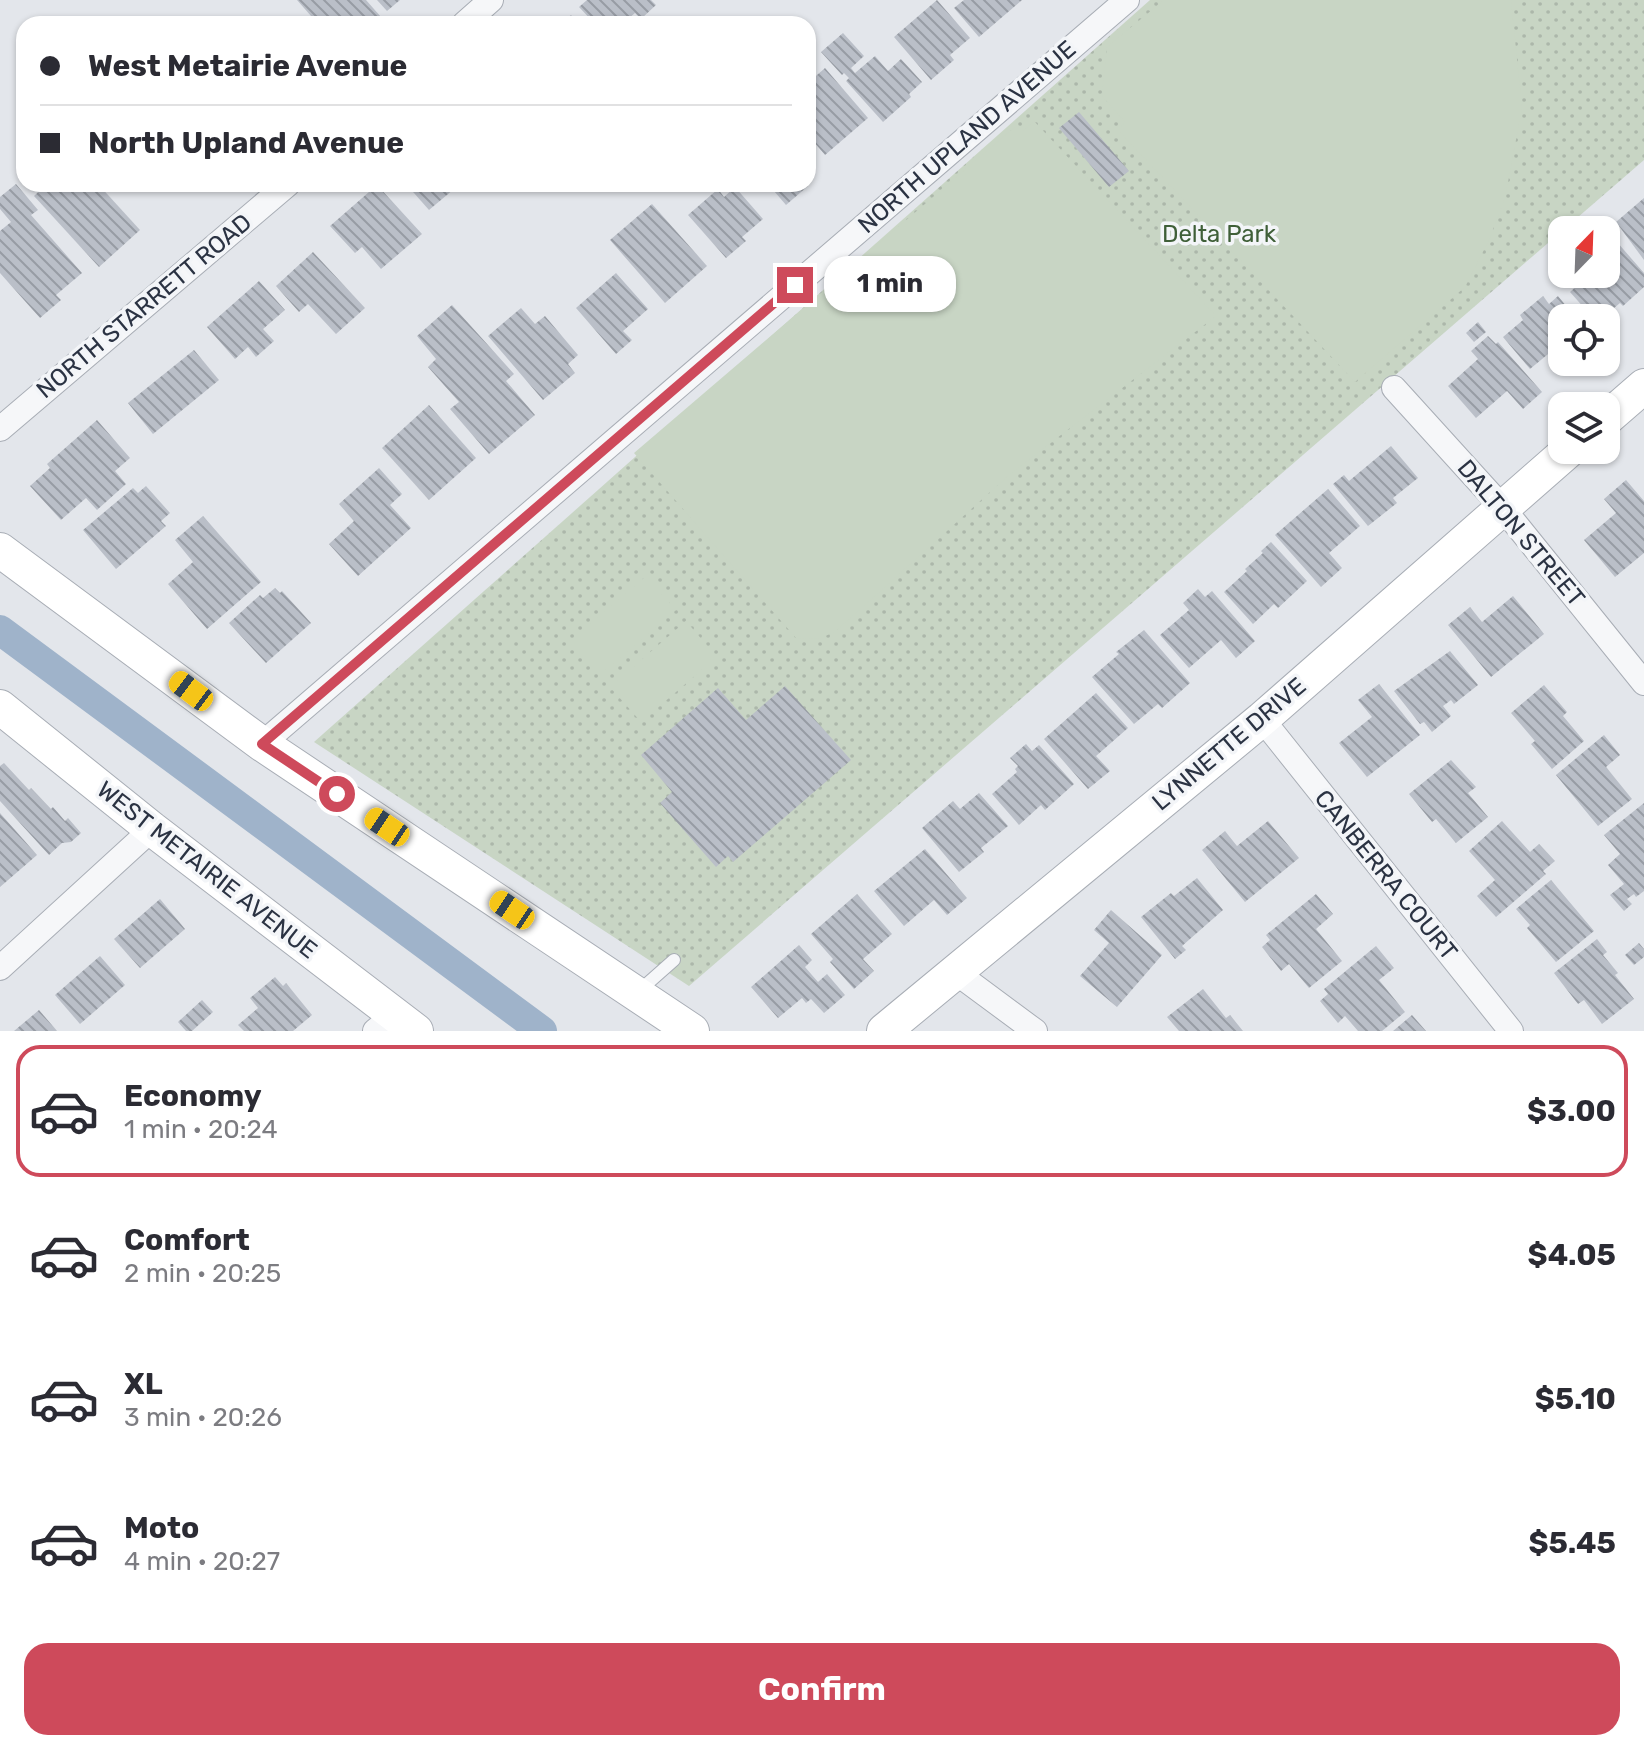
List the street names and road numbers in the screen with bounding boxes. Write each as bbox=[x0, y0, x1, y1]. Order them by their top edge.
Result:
street label: NORTH UPLAND AVENUE bbox=[853, 35, 1081, 239]
street label: NORTH STARRETT ROAD bbox=[31, 208, 257, 404]
street label: DALTON STREET bbox=[1452, 454, 1590, 612]
street label: LYNNETTE DRIVE bbox=[1147, 672, 1311, 816]
street label: WEST METAIRIE AVENUE bbox=[91, 775, 323, 965]
street label: CANBERRA COURT bbox=[1309, 784, 1463, 966]

